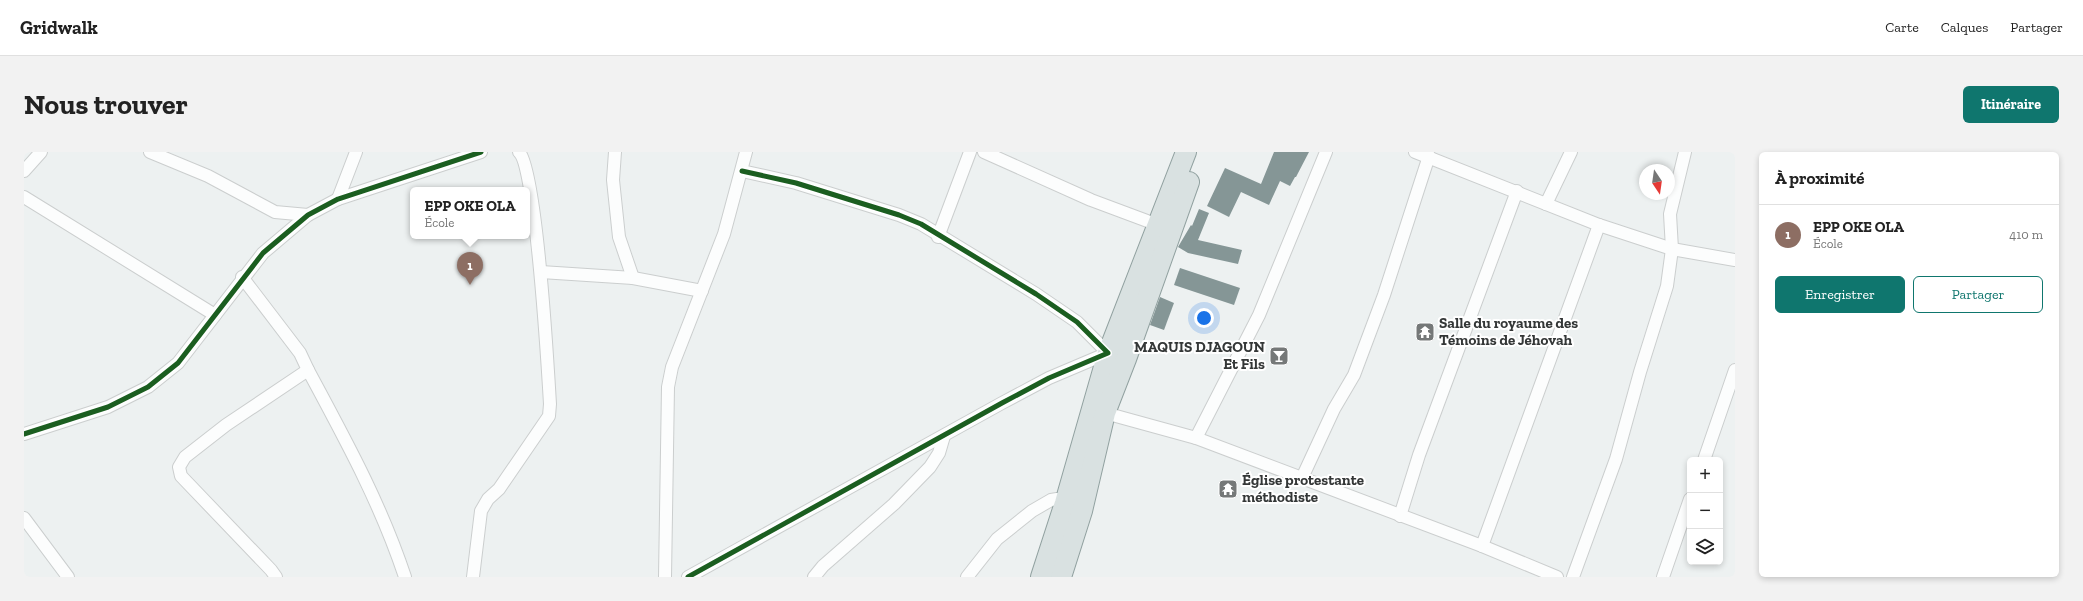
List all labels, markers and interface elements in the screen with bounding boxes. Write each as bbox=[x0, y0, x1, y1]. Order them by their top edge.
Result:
text: Gridwalk bbox=[20, 16, 98, 39]
text: Carte bbox=[1885, 19, 1919, 36]
text: Calques bbox=[1941, 19, 1988, 36]
text: Partager bbox=[2010, 19, 2063, 36]
button: Itinéraire bbox=[1963, 86, 2059, 123]
text: Nous trouver bbox=[24, 88, 188, 121]
north arrow bbox=[1639, 164, 1675, 200]
text: À proximité bbox=[1775, 168, 1864, 188]
popup bbox=[410, 187, 530, 239]
text: EPP OKE OLA bbox=[425, 197, 515, 215]
text: École bbox=[425, 215, 454, 230]
text: EPP OKE OLA bbox=[1813, 218, 1904, 236]
text: 1 bbox=[1785, 227, 1791, 242]
text: 410 m bbox=[2009, 227, 2043, 242]
text: École bbox=[1813, 236, 1843, 251]
pin: 1 bbox=[457, 252, 483, 285]
button: Enregistrer bbox=[1775, 276, 1905, 313]
button: Partager bbox=[1913, 276, 2043, 313]
your location bbox=[1194, 308, 1214, 328]
place label: Salle du royaume des Témoins de Jéhovah bbox=[1439, 314, 1578, 349]
temple icon: Salle du royaume des Témoins de Jéhovah bbox=[1414, 321, 1436, 343]
place label: MAQUIS DJAGOUN Et Fils bbox=[1134, 338, 1265, 373]
bar icon: MAQUIS DJAGOUN Et Fils bbox=[1268, 345, 1290, 367]
map controls bbox=[1687, 457, 1723, 565]
button: + bbox=[1687, 457, 1723, 493]
place label: Église protestante méthodiste bbox=[1242, 471, 1364, 506]
temple icon: Église protestante méthodiste bbox=[1217, 478, 1239, 500]
button: − bbox=[1687, 493, 1723, 529]
button: layers bbox=[1687, 529, 1723, 565]

